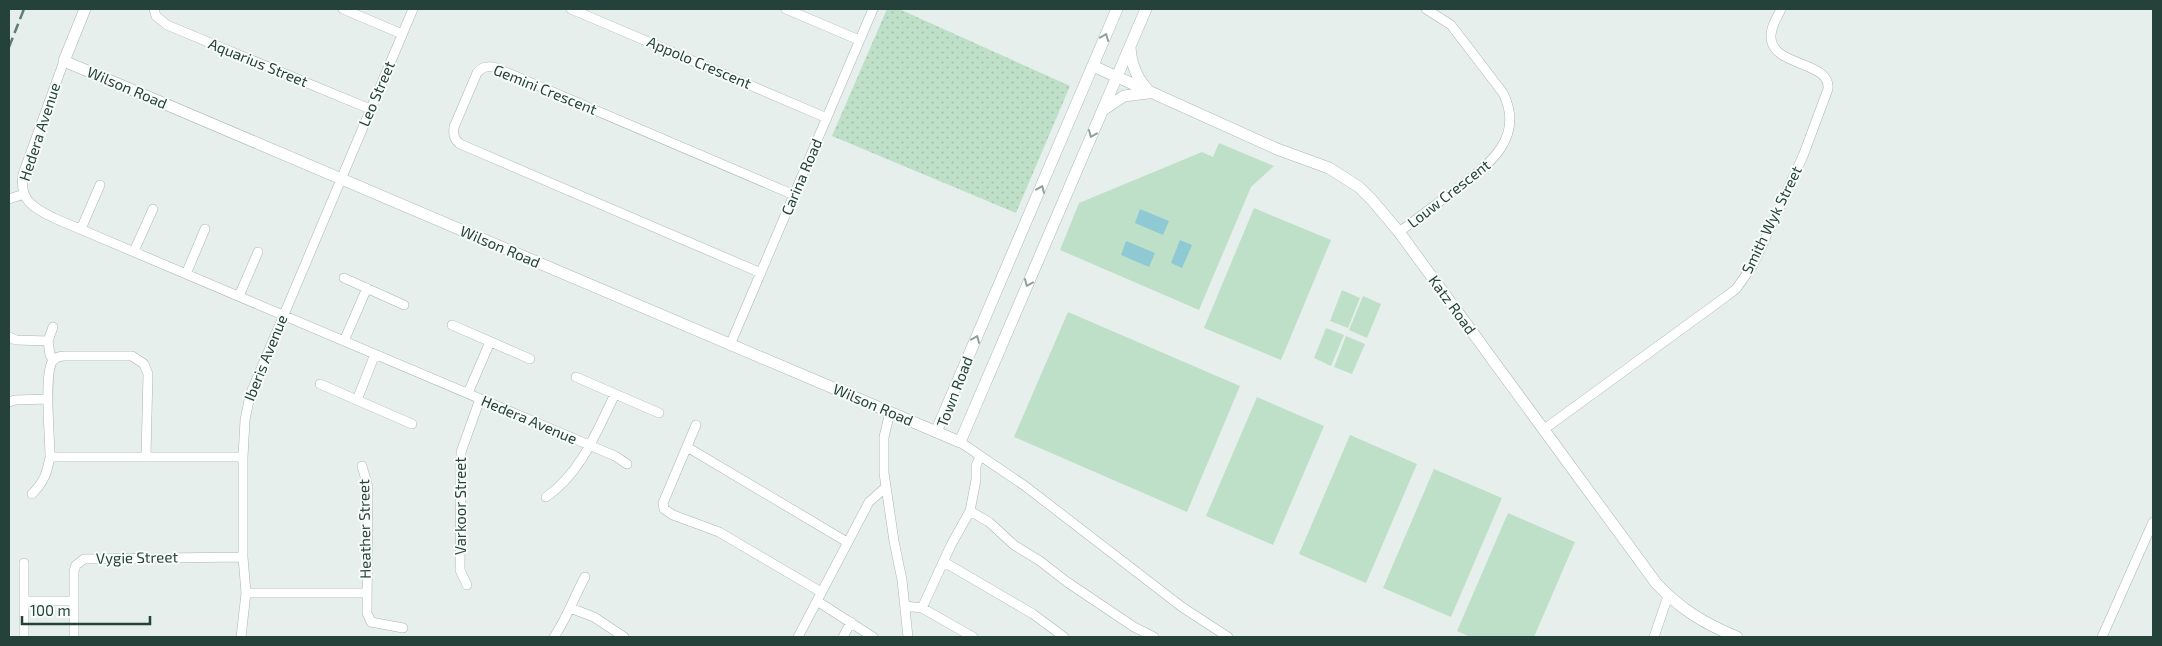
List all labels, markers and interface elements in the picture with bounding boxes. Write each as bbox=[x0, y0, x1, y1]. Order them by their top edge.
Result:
street label: Appolo Crescent bbox=[645, 32, 754, 92]
street label: Aquarius Street bbox=[206, 34, 311, 90]
one-way arrow bbox=[1100, 34, 1110, 42]
street label: Leo Street bbox=[354, 58, 398, 129]
street label: Gemini Crescent bbox=[491, 60, 600, 118]
street label: Wilson Road bbox=[85, 62, 170, 112]
street label: Hedera Avenue bbox=[15, 80, 63, 183]
one-way arrow bbox=[1087, 129, 1098, 138]
street label: Carina Road bbox=[777, 136, 825, 218]
street label: Louw Crescent bbox=[1403, 155, 1494, 231]
street label: Smith Wyk Street bbox=[1737, 163, 1805, 276]
one-way arrow bbox=[1034, 185, 1045, 194]
street label: Wilson Road bbox=[458, 221, 543, 271]
street label: Katz Road bbox=[1425, 271, 1480, 337]
one-way arrow bbox=[1023, 278, 1034, 287]
street label: Iberis Avenue bbox=[240, 312, 290, 403]
one-way arrow bbox=[971, 335, 981, 343]
street label: Town Road bbox=[932, 354, 976, 430]
street label: Wilson Road bbox=[831, 379, 916, 429]
street label: Hedera Avenue bbox=[479, 391, 580, 447]
street label: Varkoor Street bbox=[451, 457, 469, 555]
street label: Heather Street bbox=[354, 479, 374, 579]
street label: Vygie Street bbox=[96, 547, 179, 567]
scale bar bbox=[22, 594, 150, 626]
text: 100 m bbox=[30, 601, 71, 619]

